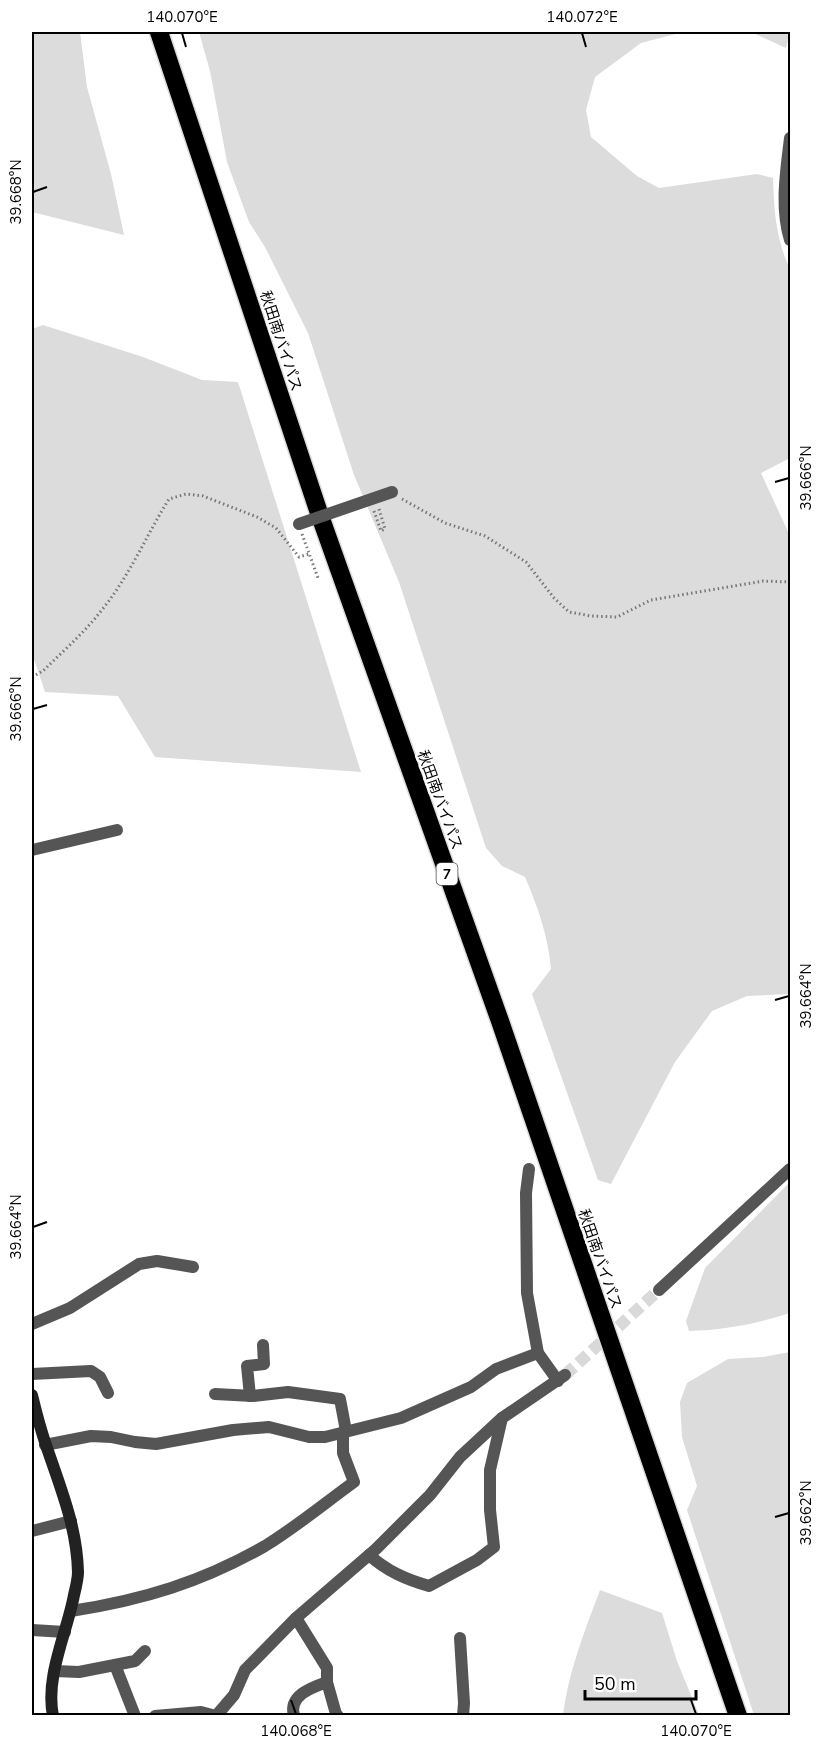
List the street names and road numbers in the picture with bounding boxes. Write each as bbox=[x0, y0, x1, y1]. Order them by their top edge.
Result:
street label: 秋田南バイパス bbox=[255, 288, 307, 394]
street label: 秋田南バイパス bbox=[413, 747, 467, 853]
road number: 7 bbox=[436, 863, 458, 885]
street label: 秋田南バイパス bbox=[574, 1206, 626, 1312]

